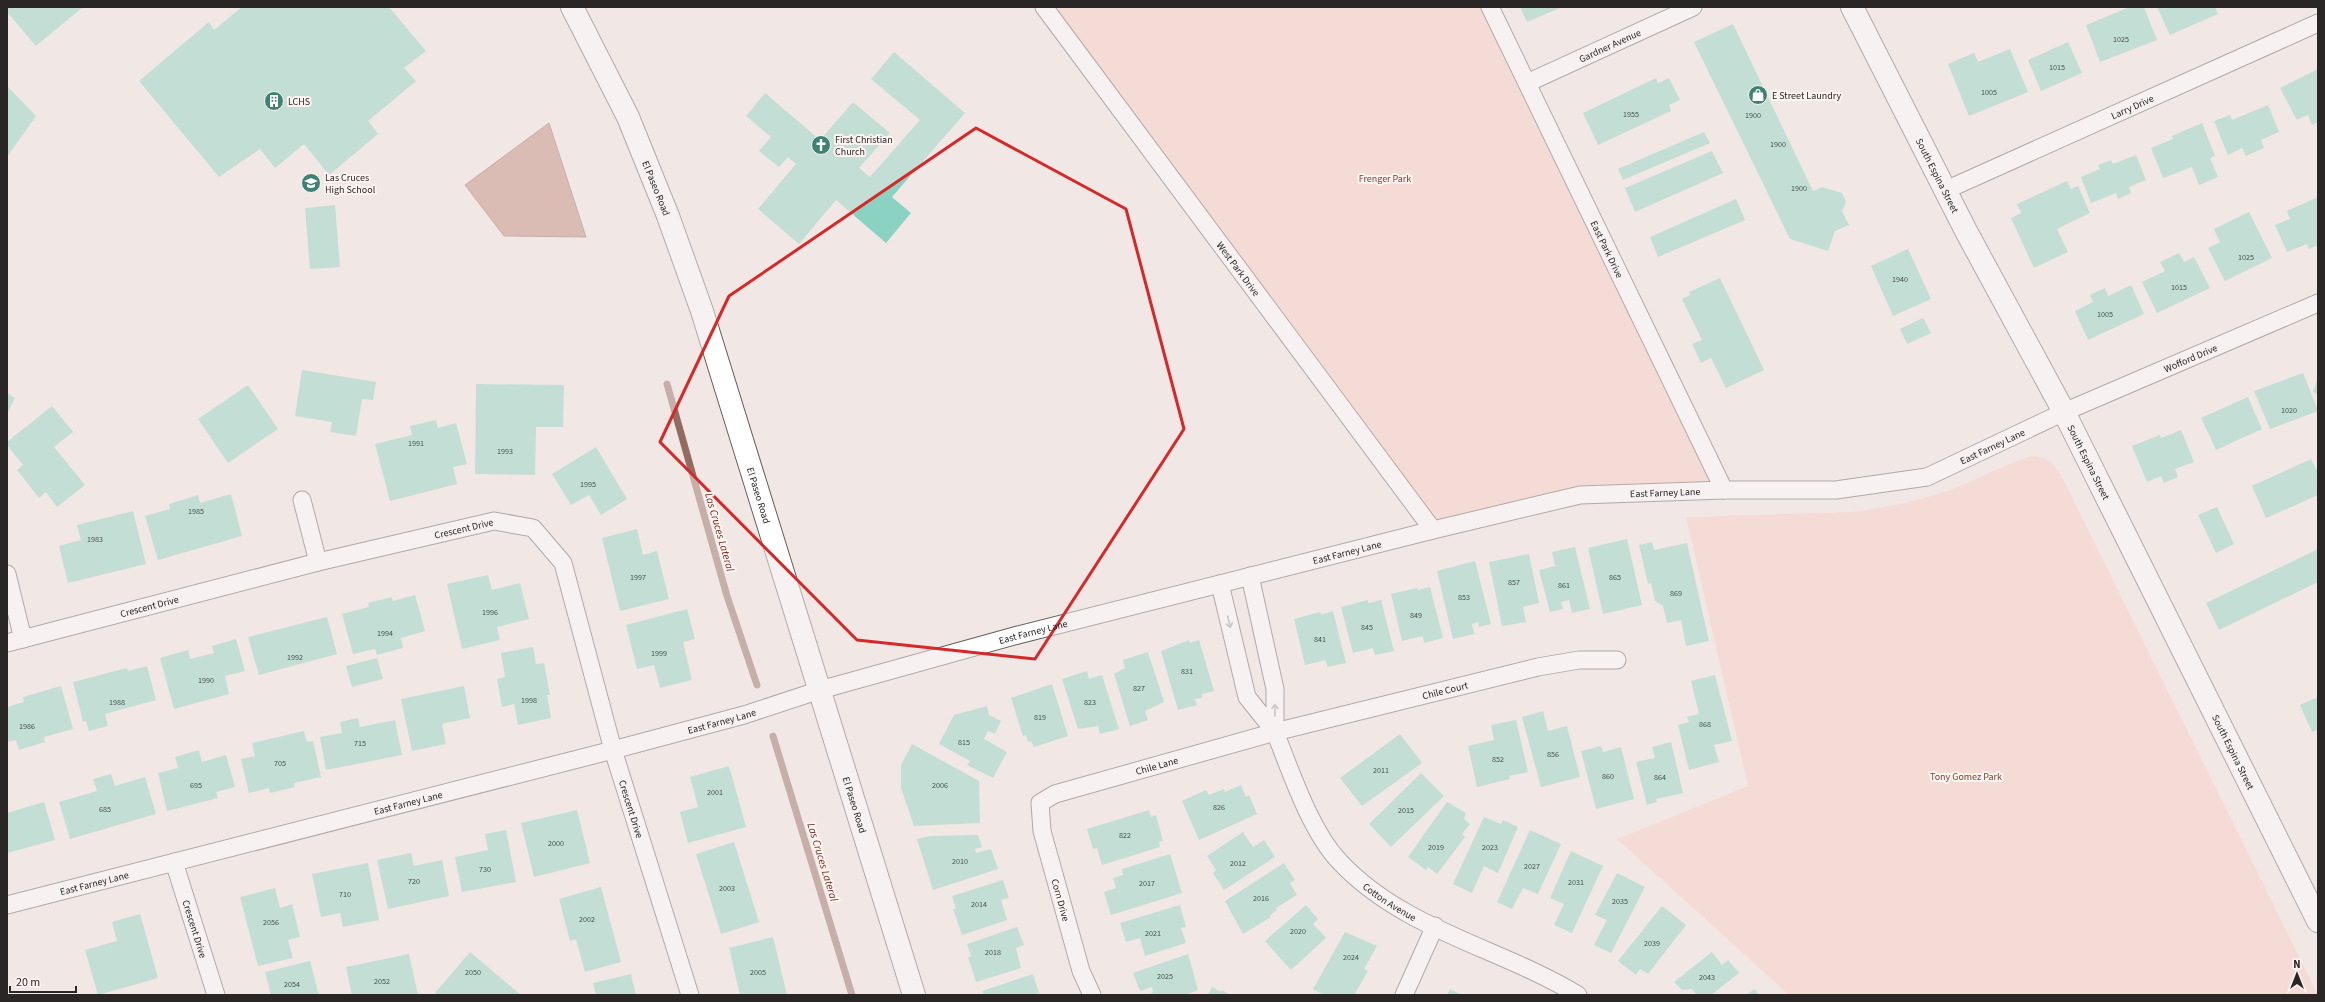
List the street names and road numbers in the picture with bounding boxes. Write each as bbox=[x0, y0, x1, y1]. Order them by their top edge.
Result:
street label: Gardner Avenue bbox=[1577, 26, 1644, 66]
street label: Larry Drive bbox=[2109, 92, 2156, 123]
street label: South Espina Street bbox=[1912, 136, 1962, 216]
street label: El Paseo Road bbox=[638, 159, 673, 218]
street label: East Park Drive bbox=[1587, 219, 1626, 281]
street label: West Park Drive bbox=[1213, 239, 1263, 299]
street label: Wofford Drive bbox=[2162, 341, 2220, 376]
street label: South Espina Street bbox=[2063, 422, 2113, 503]
street label: East Farney Lane bbox=[1958, 426, 2027, 468]
street label: El Paseo Road bbox=[743, 466, 773, 525]
street label: East Farney Lane bbox=[1630, 485, 1701, 501]
street label: Crescent Drive bbox=[433, 515, 495, 543]
street label: East Farney Lane bbox=[1311, 537, 1383, 568]
street label: Crescent Drive bbox=[119, 593, 180, 621]
street label: East Farney Lane bbox=[997, 617, 1069, 648]
street label: Chile Court bbox=[1421, 678, 1470, 703]
street label: East Farney Lane bbox=[686, 706, 758, 738]
street label: South Espina Street bbox=[2208, 712, 2258, 793]
street label: Chile Lane bbox=[1134, 754, 1180, 779]
street label: El Paseo Road bbox=[839, 775, 869, 835]
street label: Crescent Drive bbox=[615, 778, 646, 840]
street label: East Farney Lane bbox=[372, 788, 444, 819]
street label: East Farney Lane bbox=[59, 868, 130, 899]
street label: Corn Drive bbox=[1047, 877, 1073, 923]
street label: Cotton Avenue bbox=[1359, 880, 1419, 925]
street label: Crescent Drive bbox=[178, 898, 210, 960]

